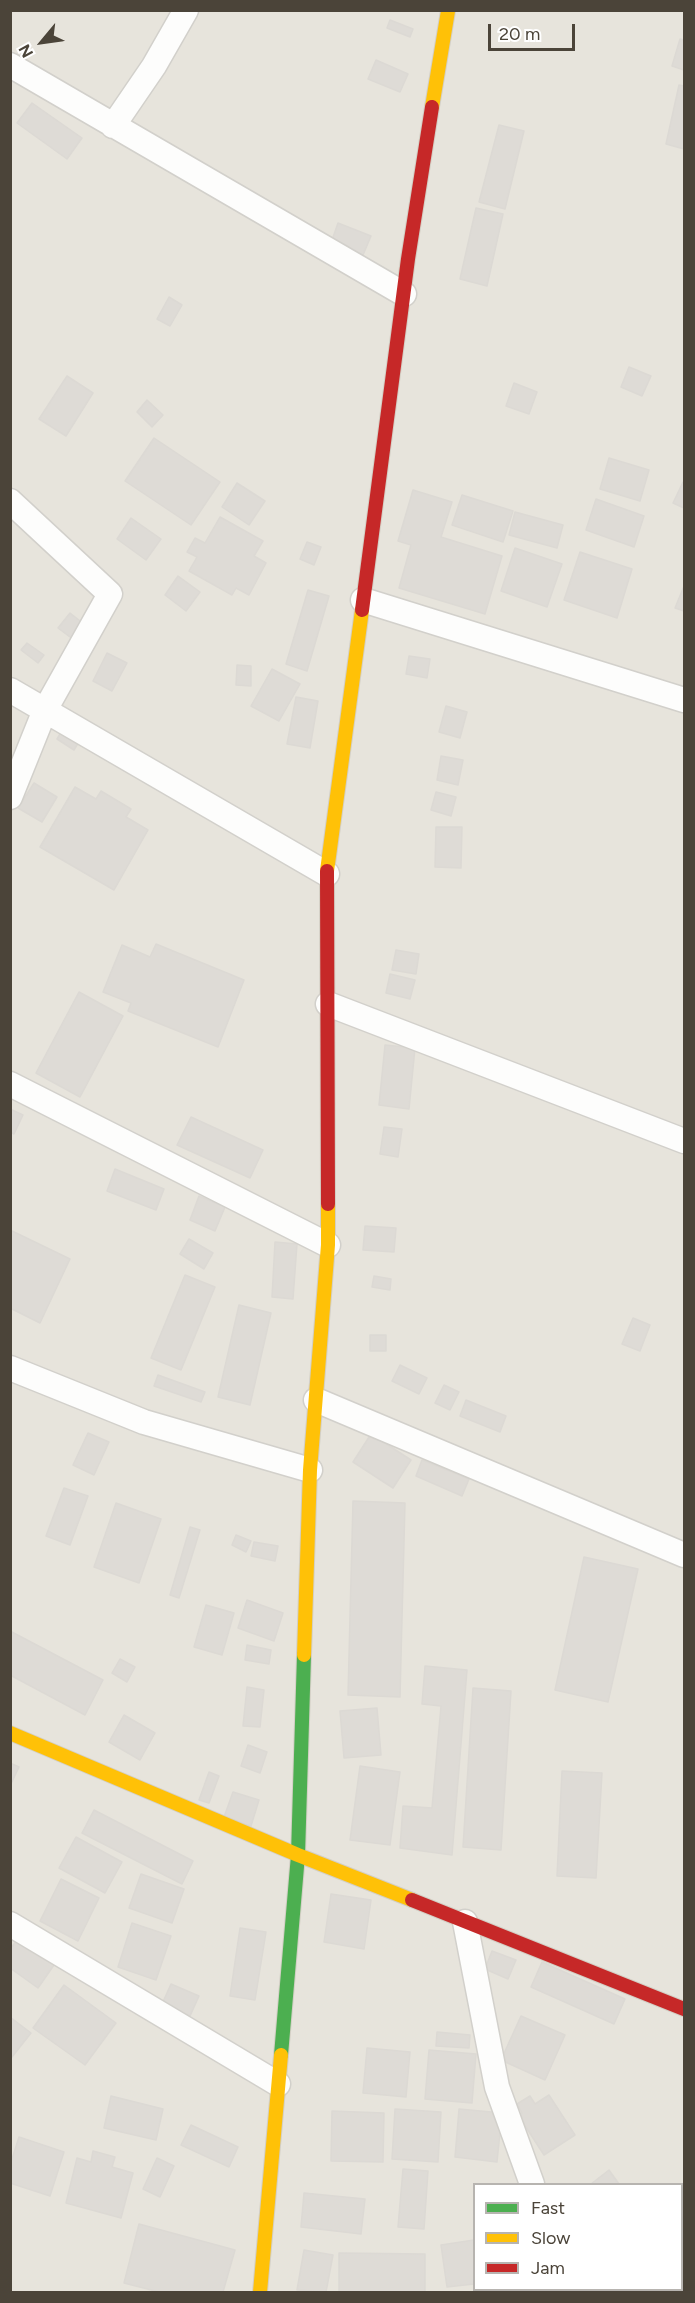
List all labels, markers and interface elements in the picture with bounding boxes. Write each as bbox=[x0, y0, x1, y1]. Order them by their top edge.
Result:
north arrow bbox=[12, 12, 72, 72]
scale bar bbox=[491, 12, 578, 50]
text: 20 m bbox=[499, 23, 540, 45]
text: N bbox=[15, 41, 37, 61]
legend bbox=[473, 2183, 683, 2291]
text: Fast bbox=[531, 2197, 565, 2219]
text: Slow bbox=[531, 2227, 570, 2249]
text: Jam bbox=[531, 2257, 565, 2279]

